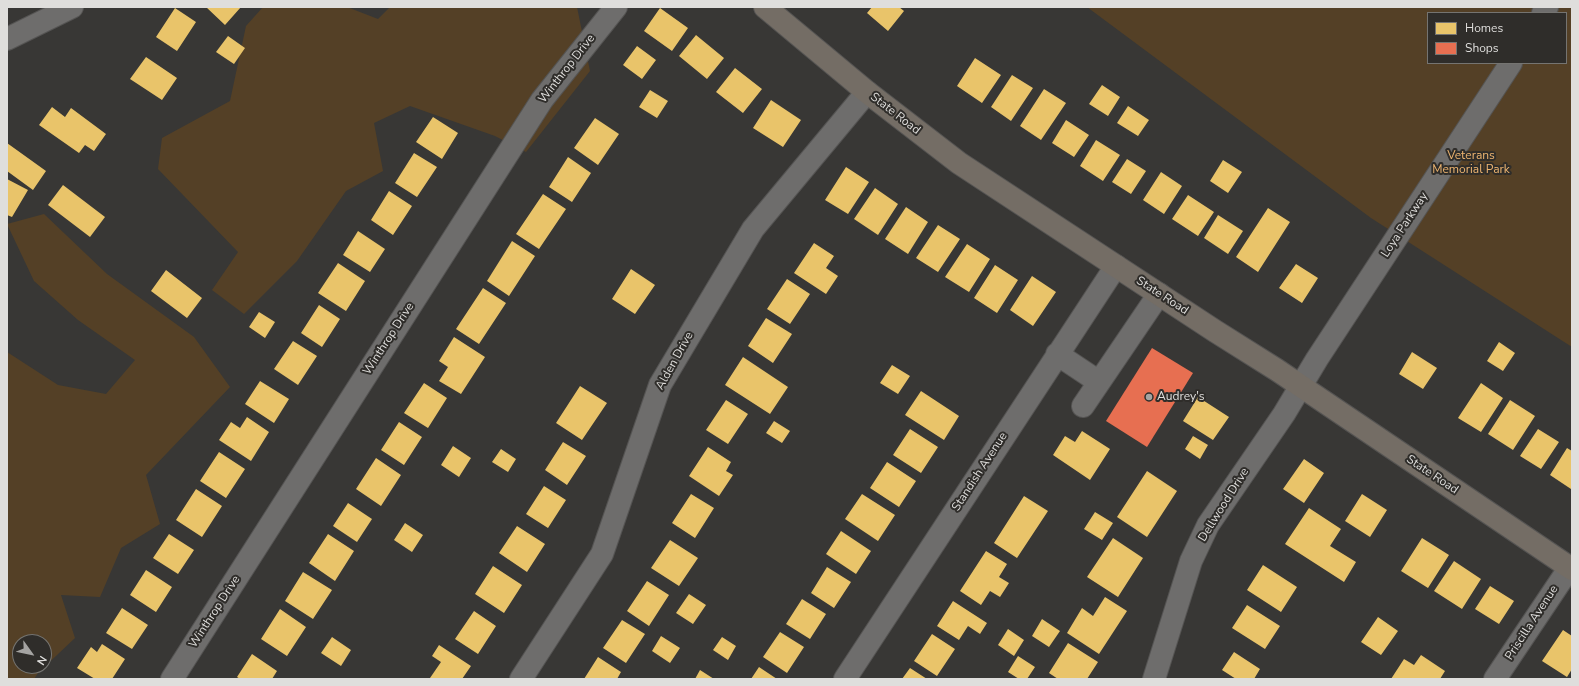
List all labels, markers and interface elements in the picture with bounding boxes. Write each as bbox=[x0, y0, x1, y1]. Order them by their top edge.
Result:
legend bbox=[1427, 12, 1567, 64]
text: Homes bbox=[1465, 20, 1503, 36]
street label: Winthrop Drive bbox=[536, 32, 598, 106]
text: Shops bbox=[1465, 40, 1499, 56]
street label: State Road bbox=[867, 90, 923, 138]
park label: Veterans Memorial Park bbox=[1432, 149, 1510, 177]
street label: Loya Parkway bbox=[1379, 190, 1431, 260]
street label: State Road bbox=[1133, 274, 1191, 318]
street label: Winthrop Drive bbox=[360, 300, 418, 378]
street label: Alden Drive bbox=[653, 330, 697, 392]
place label: Audrey's bbox=[1157, 390, 1205, 404]
marker: Audrey's bbox=[1144, 392, 1154, 402]
street label: Standish Avenue bbox=[949, 430, 1011, 514]
street label: State Road bbox=[1403, 452, 1461, 498]
street label: Dellwood Drive bbox=[1196, 466, 1252, 544]
street label: Winthrop Drive bbox=[186, 573, 244, 651]
street label: Priscilla Avenue bbox=[1503, 583, 1561, 663]
north arrow bbox=[12, 634, 52, 674]
text: N bbox=[33, 653, 50, 668]

